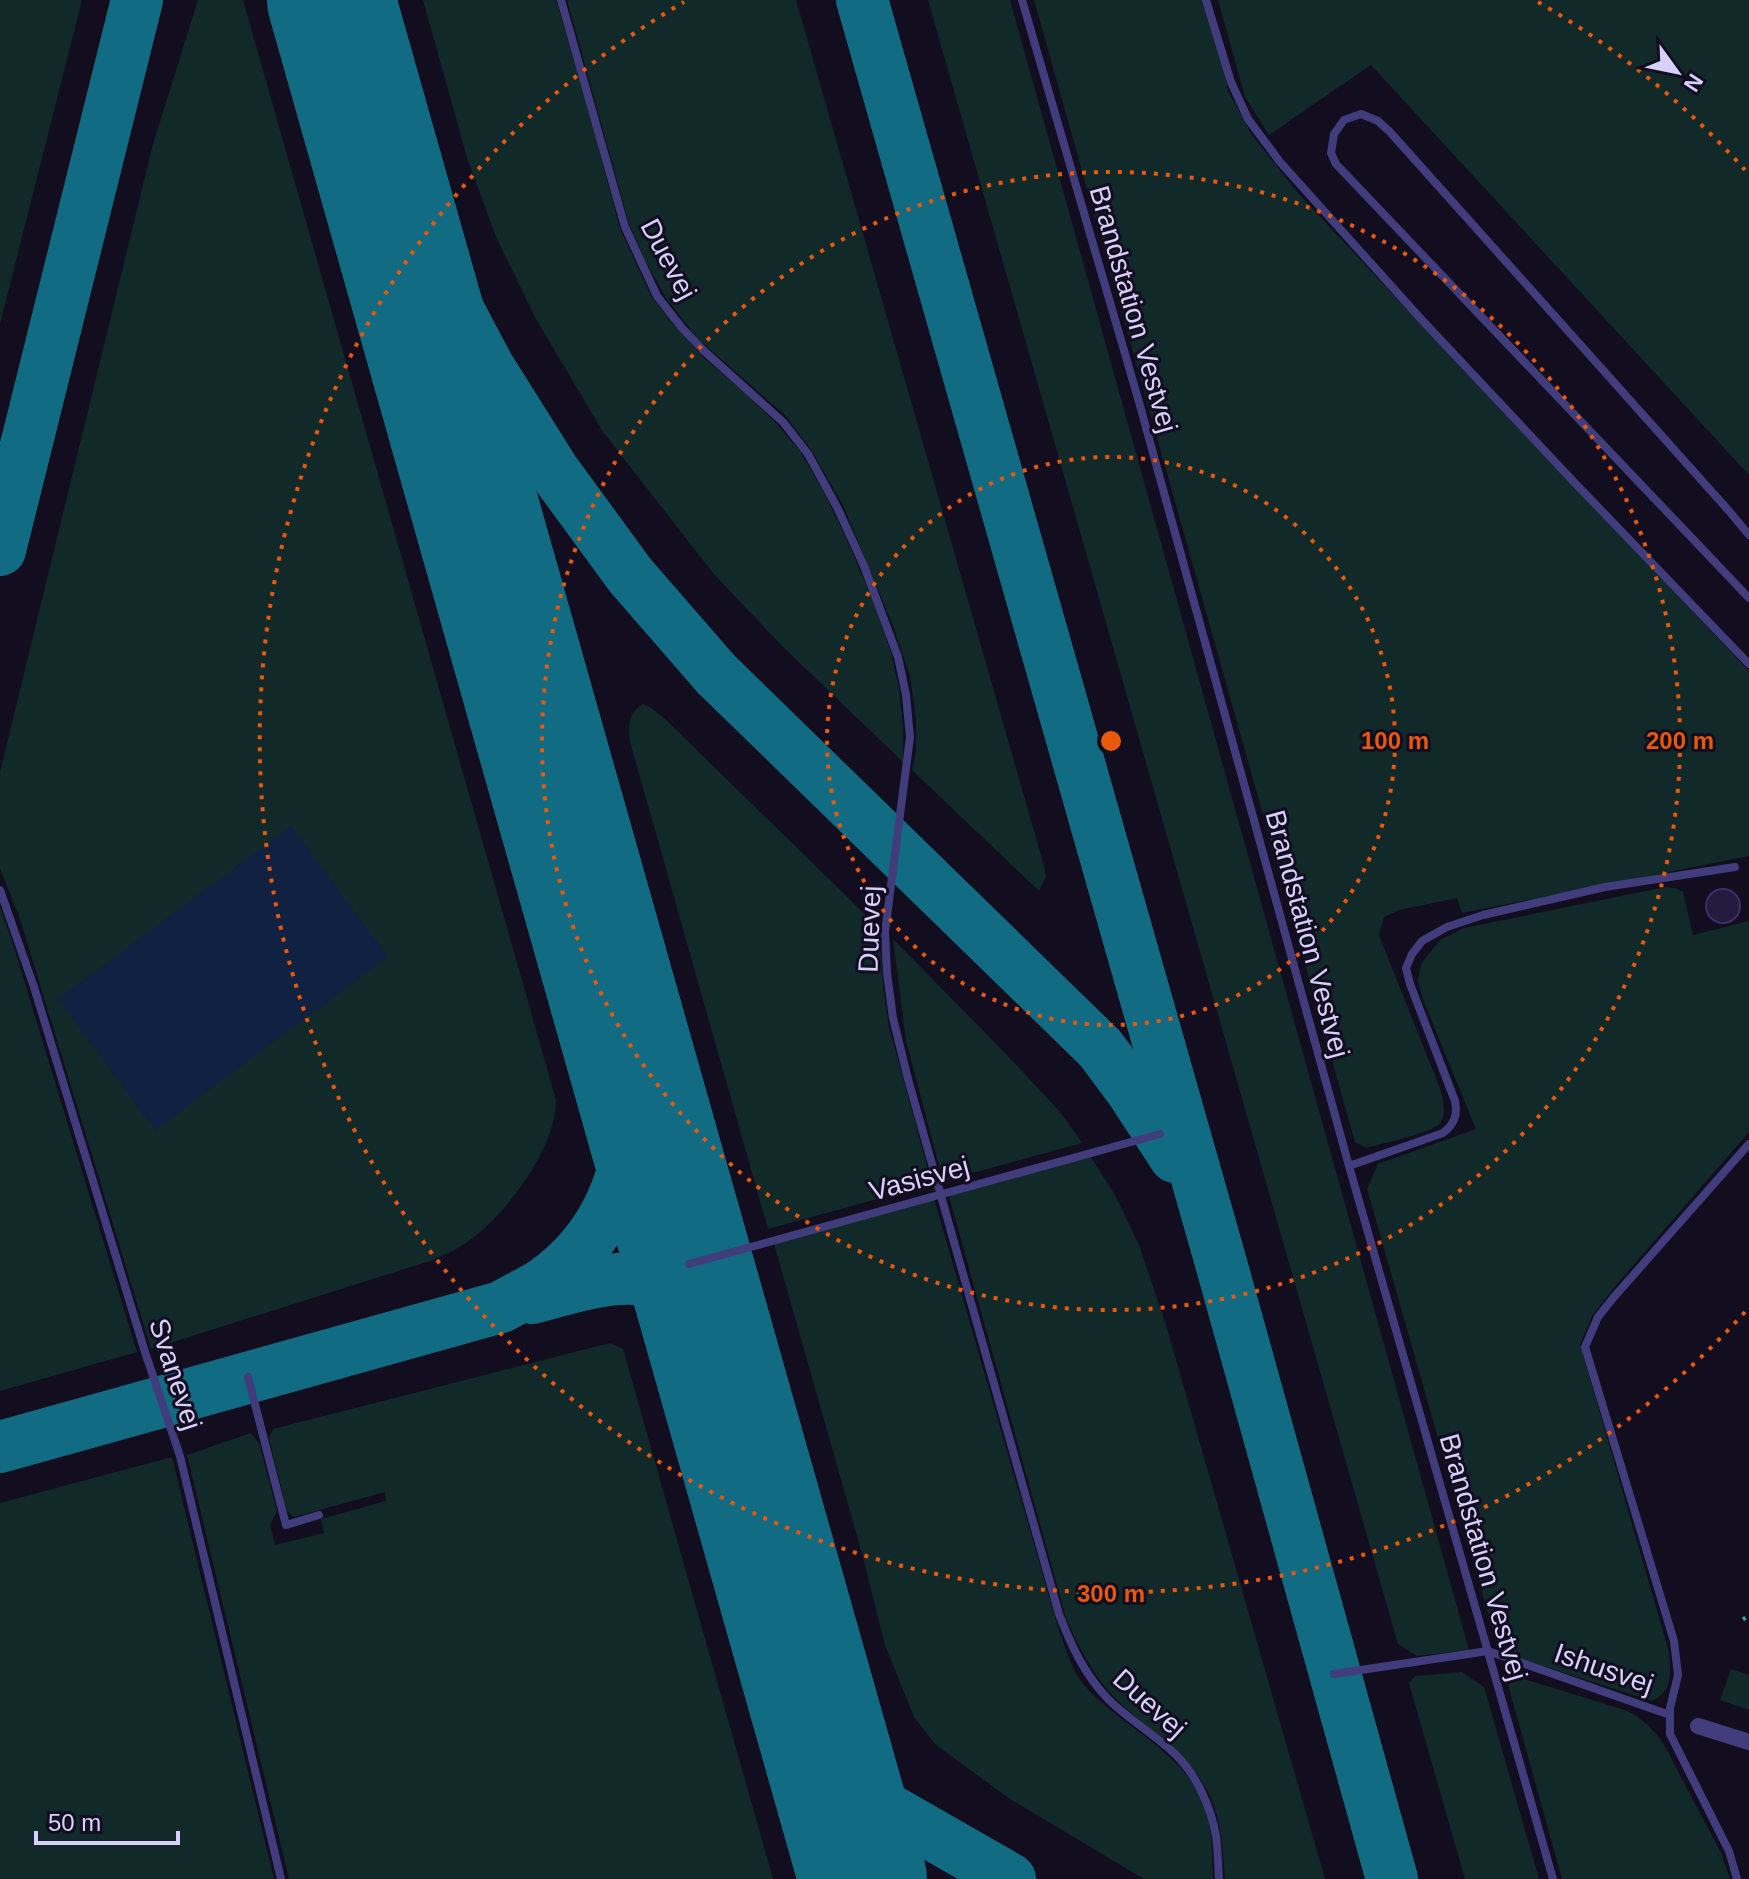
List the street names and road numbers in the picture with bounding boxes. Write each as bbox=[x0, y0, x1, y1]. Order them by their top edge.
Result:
street label: Brandstation Vestvej bbox=[1083, 182, 1184, 436]
street label: Duevej bbox=[634, 213, 703, 305]
street label: Brandstation Vestvej bbox=[1260, 807, 1356, 1061]
street label: Duevej bbox=[852, 885, 887, 973]
street label: Vasisvej bbox=[866, 1150, 972, 1207]
street label: Svanevej bbox=[143, 1315, 208, 1434]
street label: Brandstation Vestvej bbox=[1433, 1430, 1534, 1684]
street label: Ishusvej bbox=[1550, 1637, 1657, 1700]
street label: Duevej bbox=[1107, 1663, 1192, 1744]

